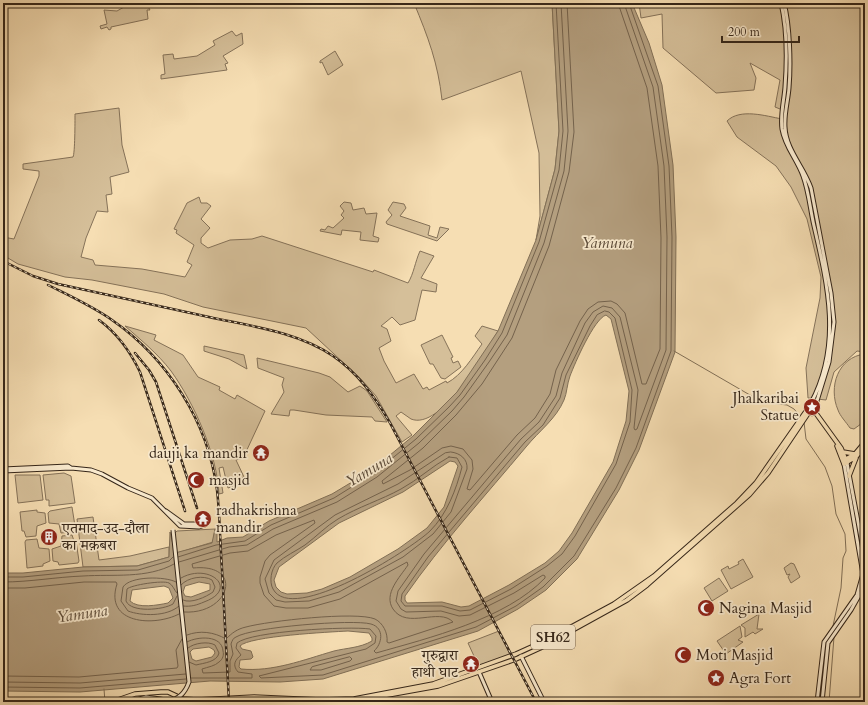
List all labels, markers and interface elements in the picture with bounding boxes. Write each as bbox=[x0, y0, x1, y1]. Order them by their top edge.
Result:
scale bar bbox=[722, 18, 799, 44]
text: 200 m bbox=[728, 24, 761, 40]
water label: Yamuna bbox=[581, 232, 633, 254]
place label: Jhalkaribai Statue bbox=[730, 388, 799, 425]
place icon: Jhalkaribai Statue bbox=[802, 397, 822, 417]
place label: dauji ka mandir bbox=[149, 443, 249, 463]
temple icon: dauji ka mandir bbox=[251, 443, 271, 463]
water label: Yamuna bbox=[341, 447, 397, 493]
mosque icon: masjid bbox=[186, 470, 206, 490]
place label: masjid bbox=[209, 470, 250, 490]
place label: radhakrishna mandir bbox=[216, 500, 297, 537]
temple icon: radhakrishna mandir bbox=[193, 509, 213, 529]
place label: एतमाद-उद-दौला का मक़बरा bbox=[61, 518, 150, 555]
building icon: एतमाद-उद-दौला का मक़बरा bbox=[39, 527, 59, 547]
mosque icon: Nagina Masjid bbox=[696, 598, 716, 618]
place label: Nagina Masjid bbox=[719, 598, 812, 618]
water label: Yamuna bbox=[55, 600, 109, 628]
road number: SH62 bbox=[531, 625, 575, 649]
place label: गुरुद्वारा हाथी घाट bbox=[411, 645, 459, 682]
mosque icon: Moti Masjid bbox=[673, 645, 693, 665]
place label: Moti Masjid bbox=[696, 645, 773, 665]
temple icon: गुरुद्वारा हाथी घाट bbox=[461, 654, 481, 674]
place icon: Agra Fort bbox=[706, 668, 726, 688]
place label: Agra Fort bbox=[729, 668, 791, 688]

